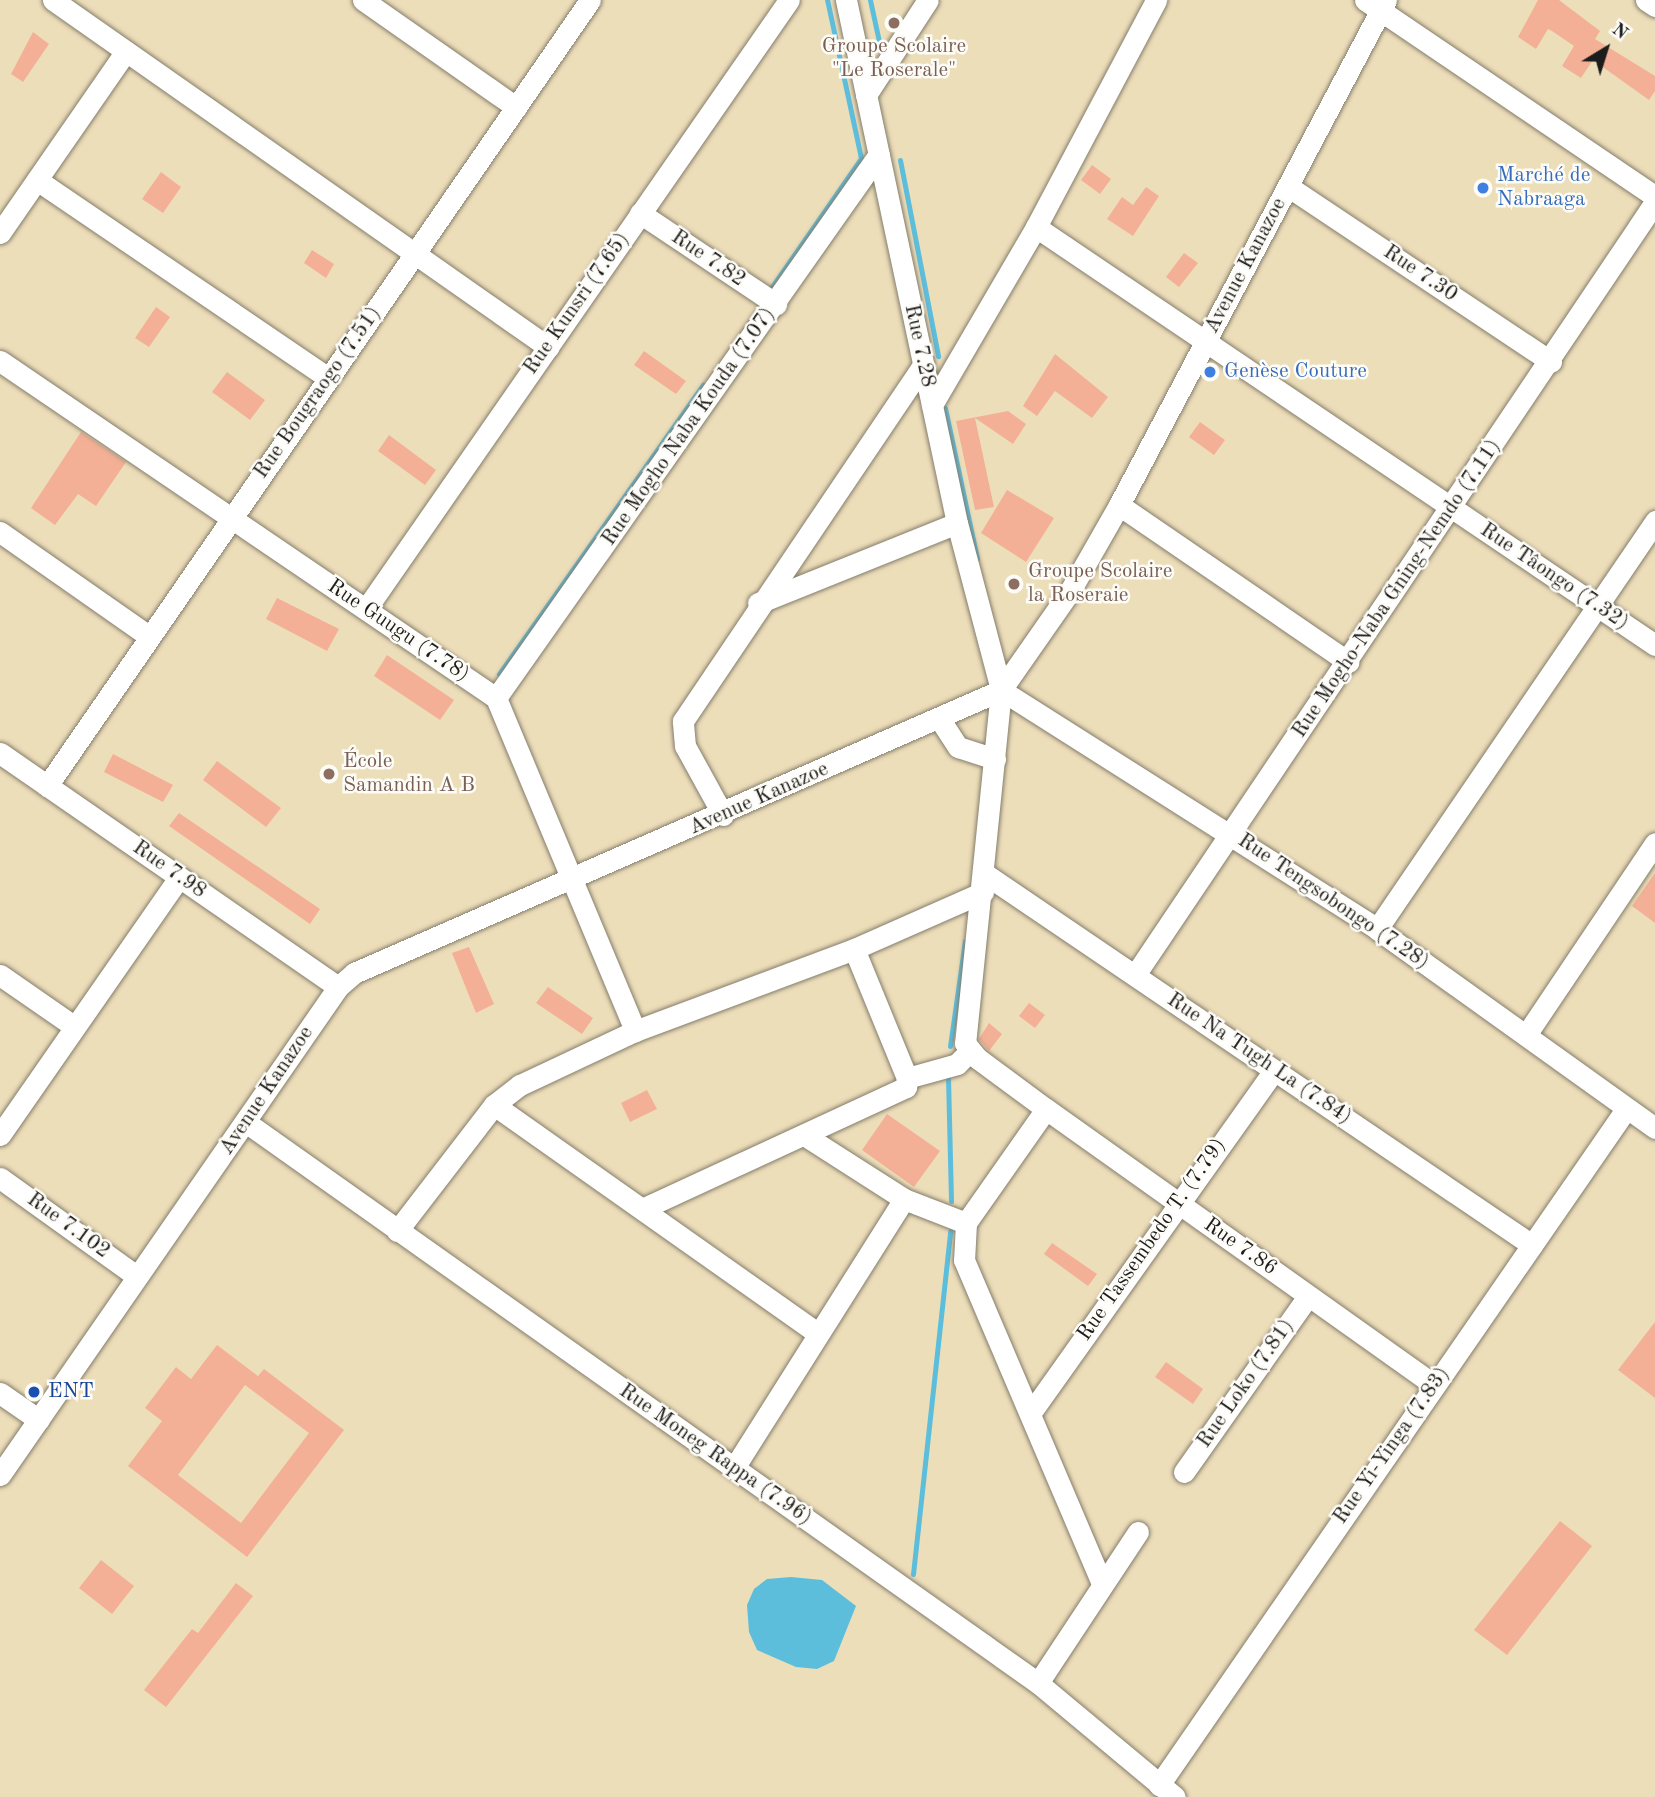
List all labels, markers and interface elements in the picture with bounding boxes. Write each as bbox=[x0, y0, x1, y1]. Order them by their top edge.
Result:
north arrow bbox=[1571, 14, 1641, 84]
marker: Groupe Scolaire "Le Roserale" bbox=[886, 15, 902, 31]
text: N bbox=[1608, 20, 1631, 44]
place label: Groupe Scolaire "Le Roserale" bbox=[822, 34, 966, 84]
place label: Marché de Nabraaga bbox=[1497, 163, 1590, 213]
marker: Marché de Nabraaga bbox=[1475, 180, 1491, 196]
street label: Avenue Kanazoe bbox=[1200, 194, 1292, 338]
street label: Rue 7.82 bbox=[666, 225, 750, 293]
street label: Rue Kunsri (7.65) bbox=[519, 228, 635, 380]
street label: Rue 7.30 bbox=[1378, 240, 1462, 308]
street label: Rue Bougraogo (7.51) bbox=[249, 302, 387, 484]
street label: Rue 7.28 bbox=[898, 302, 940, 390]
street label: Rue Mogho Naba Kouda (7.07) bbox=[597, 303, 781, 551]
place label: Genèse Couture bbox=[1224, 359, 1367, 385]
marker: Genèse Couture bbox=[1202, 364, 1218, 380]
street label: Rue Mogho-Naba Gning-Nemdo (7.11) bbox=[1287, 435, 1507, 743]
street label: Rue Tâongo (7.32) bbox=[1475, 518, 1633, 636]
place label: Groupe Scolaire la Roseraie bbox=[1028, 559, 1172, 609]
street label: Rue Guugu (7.78) bbox=[322, 574, 474, 688]
marker: Groupe Scolaire la Roseraie bbox=[1006, 576, 1022, 592]
place label: École Samandin A B bbox=[343, 749, 475, 799]
street label: Avenue Kanazoe bbox=[685, 757, 833, 841]
marker: École Samandin A B bbox=[321, 766, 337, 782]
street label: Rue Tengsobongo (7.28) bbox=[1233, 829, 1433, 975]
street label: Rue 7.98 bbox=[127, 836, 211, 904]
street label: Rue Na Tugh La (7.84) bbox=[1162, 988, 1356, 1130]
street label: Avenue Kanazoe bbox=[215, 1022, 319, 1160]
street label: Rue Tassembedo T. (7.79) bbox=[1072, 1134, 1232, 1346]
street label: Rue 7.102 bbox=[22, 1187, 114, 1265]
street label: Rue 7.86 bbox=[1198, 1213, 1282, 1281]
street label: Rue Loko (7.81) bbox=[1192, 1315, 1300, 1453]
street label: Rue Yi-Yinga (7.83) bbox=[1328, 1363, 1456, 1529]
place label: ENT bbox=[48, 1379, 94, 1405]
street label: Rue Moneg Rappa (7.96) bbox=[614, 1379, 816, 1531]
marker: ENT bbox=[26, 1384, 42, 1400]

